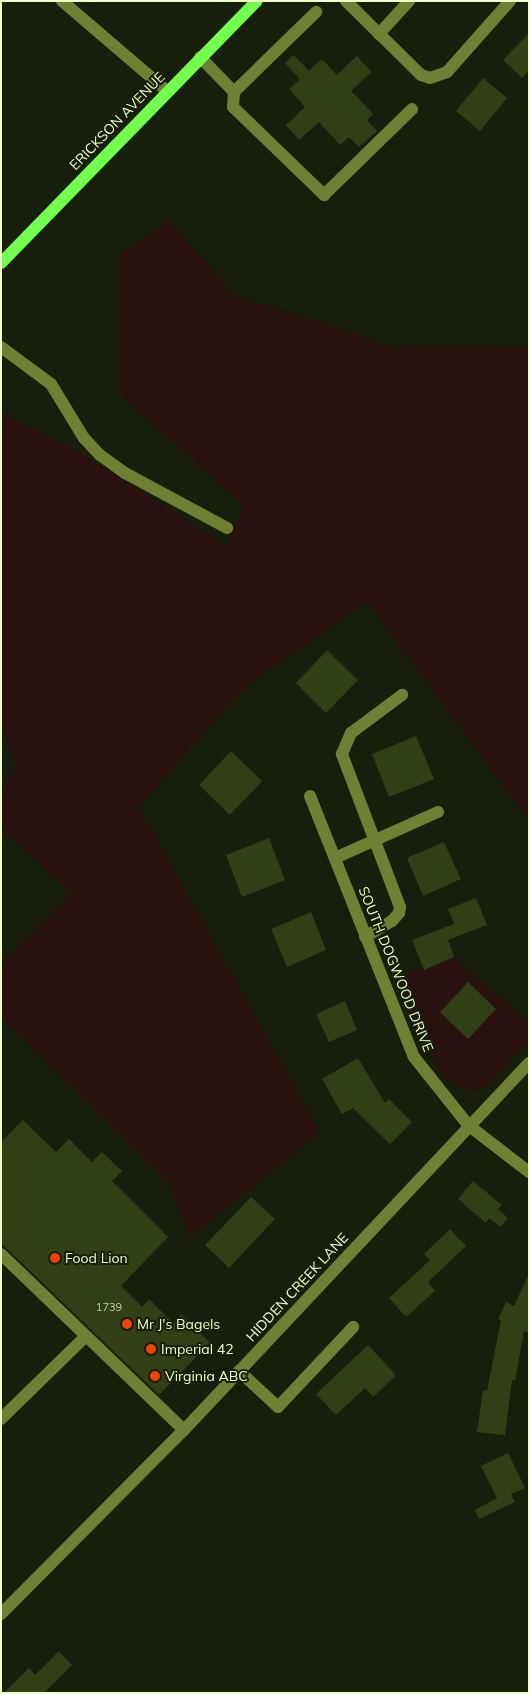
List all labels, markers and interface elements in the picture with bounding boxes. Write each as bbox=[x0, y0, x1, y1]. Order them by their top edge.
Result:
street label: ERICKSON AVENUE bbox=[66, 69, 168, 173]
street label: SOUTH DOGWOOD DRIVE bbox=[355, 884, 437, 1054]
street label: HIDDEN CREEK LANE bbox=[242, 1229, 352, 1345]
place label: Food Lion bbox=[65, 1250, 128, 1266]
marker: Food Lion bbox=[49, 1252, 61, 1264]
house number: 1739 bbox=[96, 1300, 122, 1314]
place label: Mr J's Bagels bbox=[137, 1316, 220, 1332]
marker: Mr J's Bagels bbox=[121, 1318, 133, 1330]
place label: Imperial 42 bbox=[161, 1341, 234, 1357]
marker: Imperial 42 bbox=[145, 1343, 157, 1355]
place label: Virginia ABC bbox=[165, 1368, 248, 1384]
marker: Virginia ABC bbox=[149, 1370, 161, 1382]

